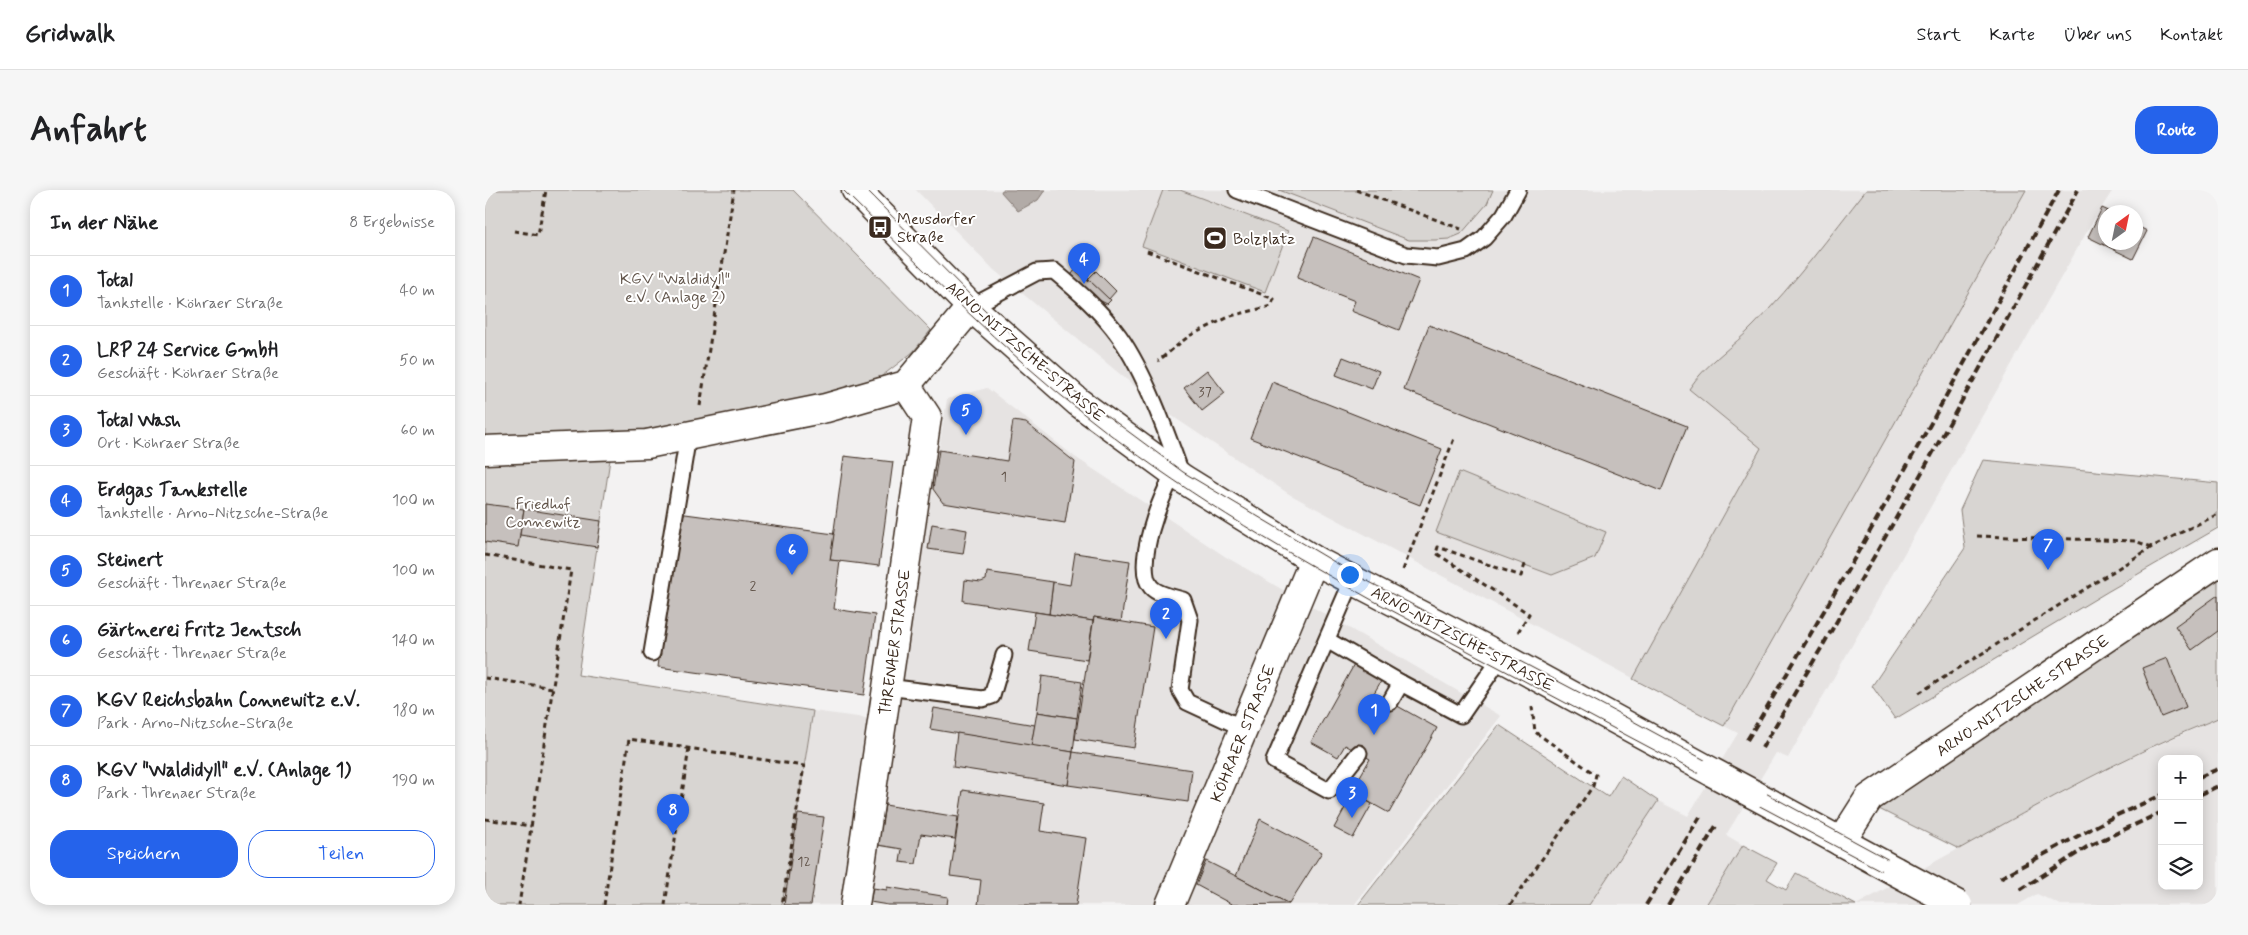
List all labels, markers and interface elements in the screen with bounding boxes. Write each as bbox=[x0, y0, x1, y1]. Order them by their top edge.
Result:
text: Gridwalk bbox=[25, 19, 115, 50]
text: Start bbox=[1917, 23, 1961, 47]
text: Karte bbox=[1989, 23, 2035, 47]
text: Über uns bbox=[2063, 23, 2132, 47]
text: Kontakt bbox=[2160, 23, 2223, 47]
button: Route bbox=[2135, 106, 2218, 154]
text: Anfahrt bbox=[30, 107, 147, 153]
north arrow bbox=[2098, 205, 2143, 250]
text: In der Nähe bbox=[50, 209, 158, 237]
place label: Meusdorfer Straße bbox=[897, 209, 976, 248]
text: 8 Ergebnisse bbox=[349, 212, 435, 233]
bus stop icon: Meusdorfer Straße bbox=[867, 214, 893, 240]
sports icon: Bolzplatz bbox=[1202, 225, 1228, 251]
place label: Bolzplatz bbox=[1233, 229, 1295, 250]
pin: 4 bbox=[1068, 243, 1100, 284]
text: Total bbox=[97, 268, 133, 293]
park label: KGV "Waldidyll" e.V. (Anlage 2) bbox=[620, 269, 730, 309]
street label: ARNO-NITZSCHE-STRASSE bbox=[941, 277, 1109, 427]
text: 1 bbox=[62, 280, 70, 301]
text: 40 m bbox=[399, 280, 435, 301]
text: Tankstelle · Köhraer Straße bbox=[97, 293, 283, 314]
text: LRP 24 Service GmbH bbox=[97, 338, 278, 363]
text: 2 bbox=[62, 350, 70, 371]
text: 50 m bbox=[399, 350, 435, 371]
text: Geschäft · Köhraer Straße bbox=[97, 363, 279, 384]
house number: 37 bbox=[1198, 383, 1212, 401]
pin: 5 bbox=[950, 394, 982, 435]
text: Total Wash bbox=[97, 408, 181, 433]
text: 3 bbox=[62, 420, 70, 441]
text: 60 m bbox=[401, 420, 435, 441]
text: Ort · Köhraer Straße bbox=[97, 433, 240, 454]
house number: 1 bbox=[1001, 468, 1007, 486]
text: Erdgas Tankstelle bbox=[97, 478, 248, 503]
text: 4 bbox=[61, 490, 71, 511]
text: 100 m bbox=[392, 490, 435, 511]
park label: Friedhof Connewitz bbox=[505, 494, 581, 533]
text: Tankstelle · Arno-Nitzsche-Straße bbox=[97, 503, 328, 524]
pin: 7 bbox=[2032, 529, 2064, 570]
pin: 6 bbox=[776, 534, 808, 575]
text: Steinert bbox=[97, 548, 164, 573]
text: 5 bbox=[61, 560, 71, 581]
text: 100 m bbox=[392, 560, 435, 581]
your location bbox=[1337, 562, 1363, 588]
street label: THRENAER STRASSE bbox=[875, 568, 916, 717]
text: Geschäft · Threnaer Straße bbox=[97, 573, 287, 594]
house number: 2 bbox=[750, 577, 757, 595]
street label: ARNO-NITZSCHE-STRASSE bbox=[1367, 582, 1557, 697]
pin: 2 bbox=[1150, 598, 1182, 639]
text: Gärtnerei Fritz Jentsch bbox=[97, 618, 301, 643]
text: 6 bbox=[62, 630, 70, 651]
text: 140 m bbox=[391, 630, 435, 651]
street label: ARNO-NITZSCHE-STRASSE bbox=[1932, 630, 2113, 762]
text: Geschäft · Threnaer Straße bbox=[97, 643, 287, 664]
street label: KÖHRAER STRASSE bbox=[1206, 662, 1281, 806]
text: KGV Reichsbahn Connewitz e.V. bbox=[97, 688, 360, 713]
pin: 1 bbox=[1358, 694, 1390, 735]
text: 7 bbox=[61, 700, 71, 721]
text: 180 m bbox=[392, 700, 435, 721]
text: Park · Arno-Nitzsche-Straße bbox=[97, 713, 293, 734]
map controls bbox=[2158, 755, 2203, 890]
button: + bbox=[2158, 755, 2203, 800]
text: KGV "Waldidyll" e.V. (Anlage 1) bbox=[97, 758, 351, 783]
text: 8 bbox=[61, 770, 71, 791]
text: 190 m bbox=[392, 770, 435, 791]
pin: 3 bbox=[1336, 777, 1368, 818]
text: Park · Threnaer Straße bbox=[97, 783, 256, 804]
pin: 8 bbox=[657, 794, 689, 835]
button: − bbox=[2158, 800, 2203, 845]
button: Speichern bbox=[50, 830, 238, 878]
button: Teilen bbox=[248, 830, 435, 878]
button: layers bbox=[2158, 845, 2203, 890]
house number: 12 bbox=[797, 853, 811, 871]

